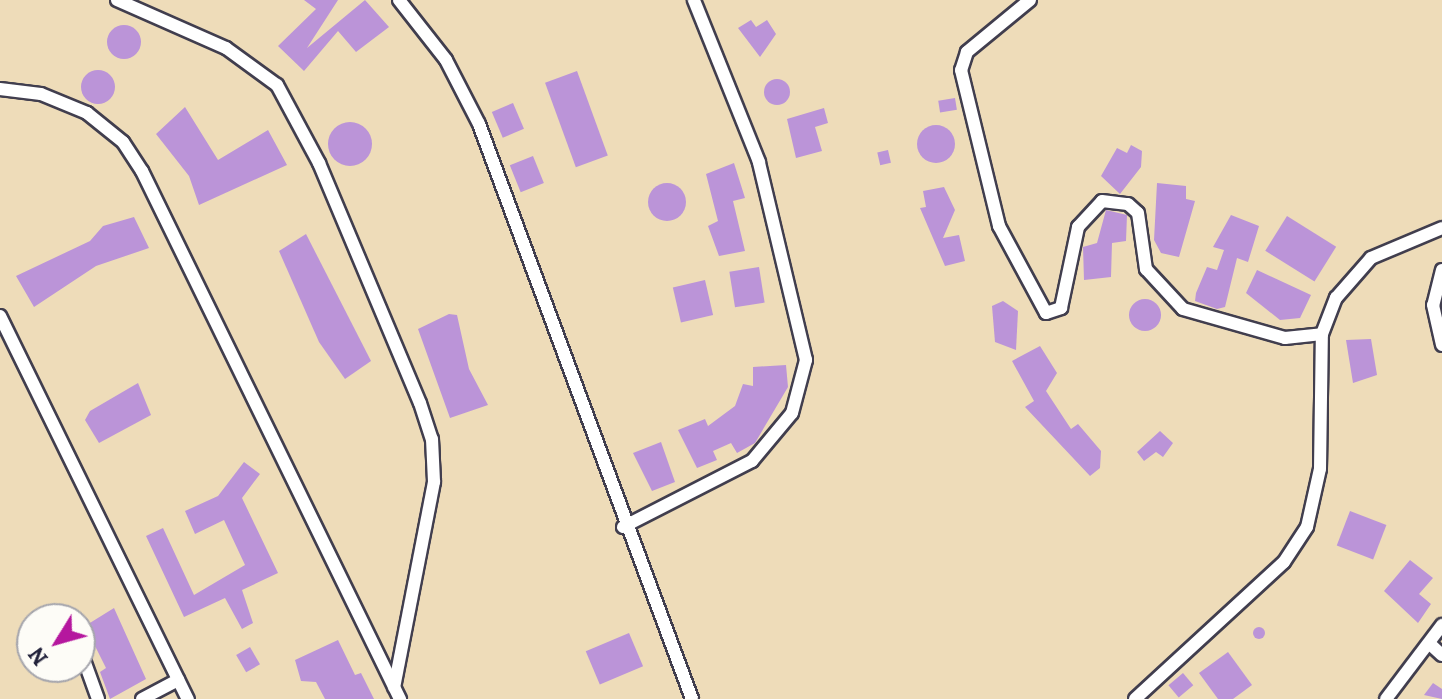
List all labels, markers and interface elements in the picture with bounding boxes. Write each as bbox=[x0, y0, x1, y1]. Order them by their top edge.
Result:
north arrow bbox=[16, 603, 96, 683]
text: N bbox=[22, 641, 55, 672]

